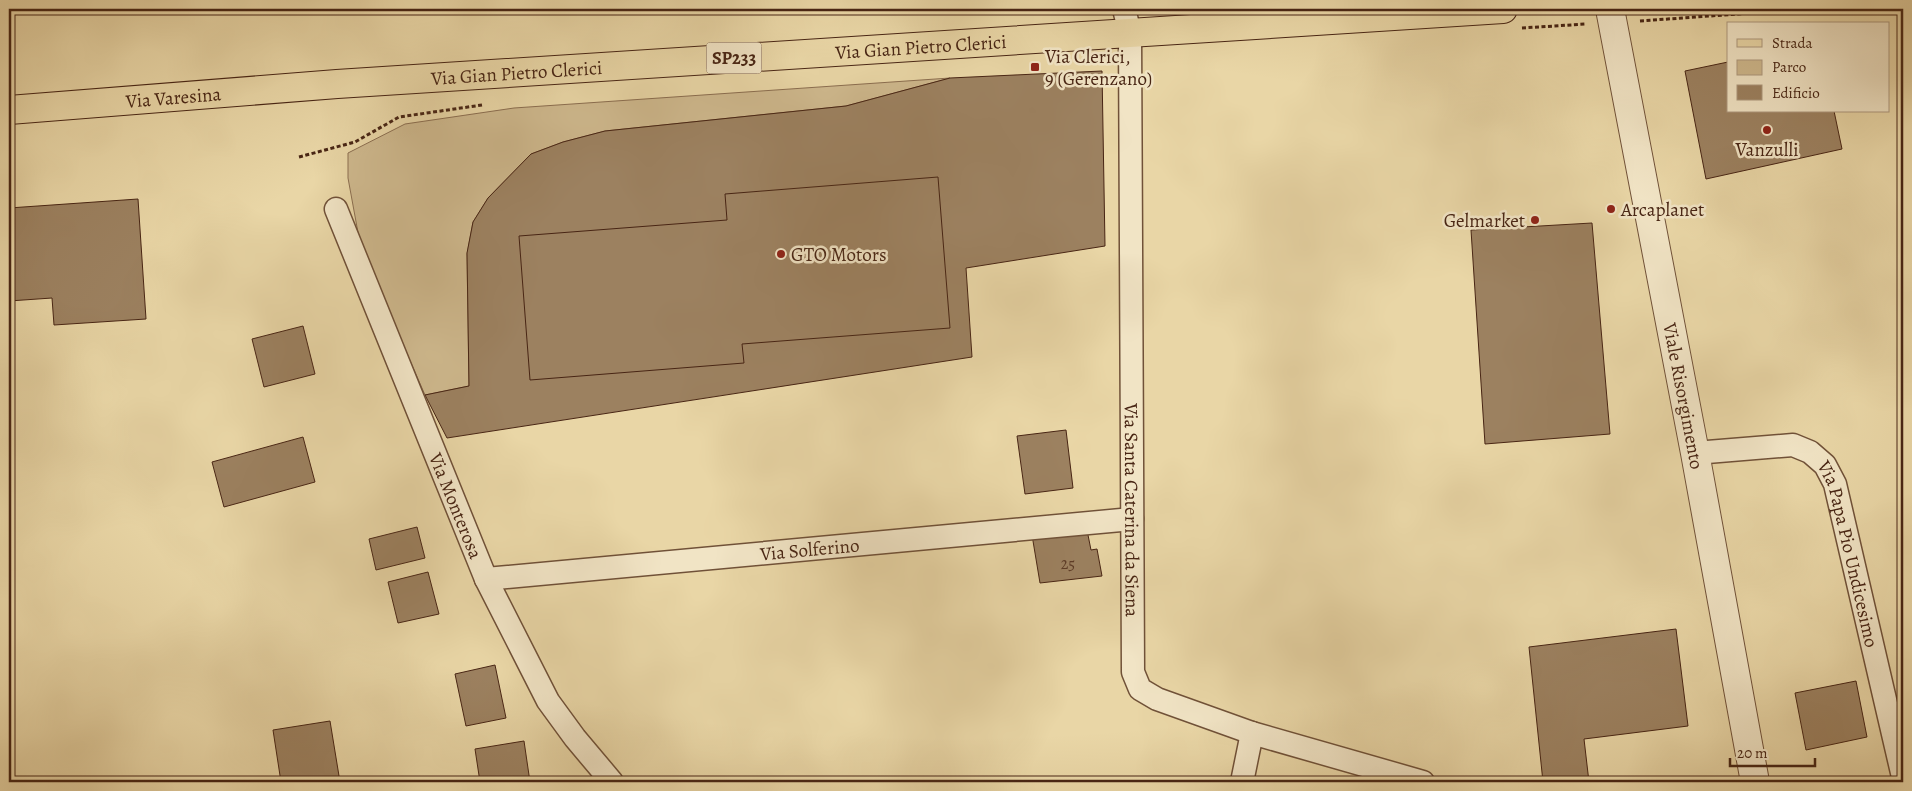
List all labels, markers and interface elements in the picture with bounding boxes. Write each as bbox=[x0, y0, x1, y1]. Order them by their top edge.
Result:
legend bbox=[1727, 22, 1890, 112]
street label: Via Gian Pietro Clerici bbox=[833, 29, 1007, 66]
text: Strada bbox=[1772, 33, 1813, 53]
road number: SP233 bbox=[706, 42, 762, 74]
place label: Via Clerici, 9 (Gerenzano) bbox=[1044, 44, 1152, 92]
street label: Via Gian Pietro Clerici bbox=[429, 55, 603, 92]
text: Parco bbox=[1772, 57, 1806, 77]
marker: Via Clerici, 9 (Gerenzano) bbox=[1029, 61, 1041, 73]
street label: Via Varesina bbox=[124, 81, 222, 115]
text: Edificio bbox=[1772, 83, 1820, 103]
marker: Vanzulli bbox=[1761, 124, 1773, 136]
place label: Vanzulli bbox=[1735, 137, 1799, 163]
place label: Arcaplanet bbox=[1620, 197, 1704, 223]
marker: Arcaplanet bbox=[1605, 203, 1617, 215]
place label: Gelmarket bbox=[1444, 208, 1525, 234]
marker: Gelmarket bbox=[1529, 214, 1541, 226]
place label: GTO Motors bbox=[791, 242, 887, 268]
marker: GTO Motors bbox=[775, 248, 787, 260]
street label: Viale Risorgimento bbox=[1656, 320, 1710, 471]
street label: Via Santa Caterina da Siena bbox=[1118, 402, 1145, 617]
street label: Via Monterosa bbox=[422, 448, 488, 563]
street label: Via Papa Pio Undicesimo bbox=[1810, 455, 1884, 650]
street label: Via Solferino bbox=[758, 532, 861, 568]
house number: 25 bbox=[1061, 553, 1075, 575]
scale bar bbox=[1730, 736, 1814, 768]
text: 20 m bbox=[1737, 743, 1768, 763]

